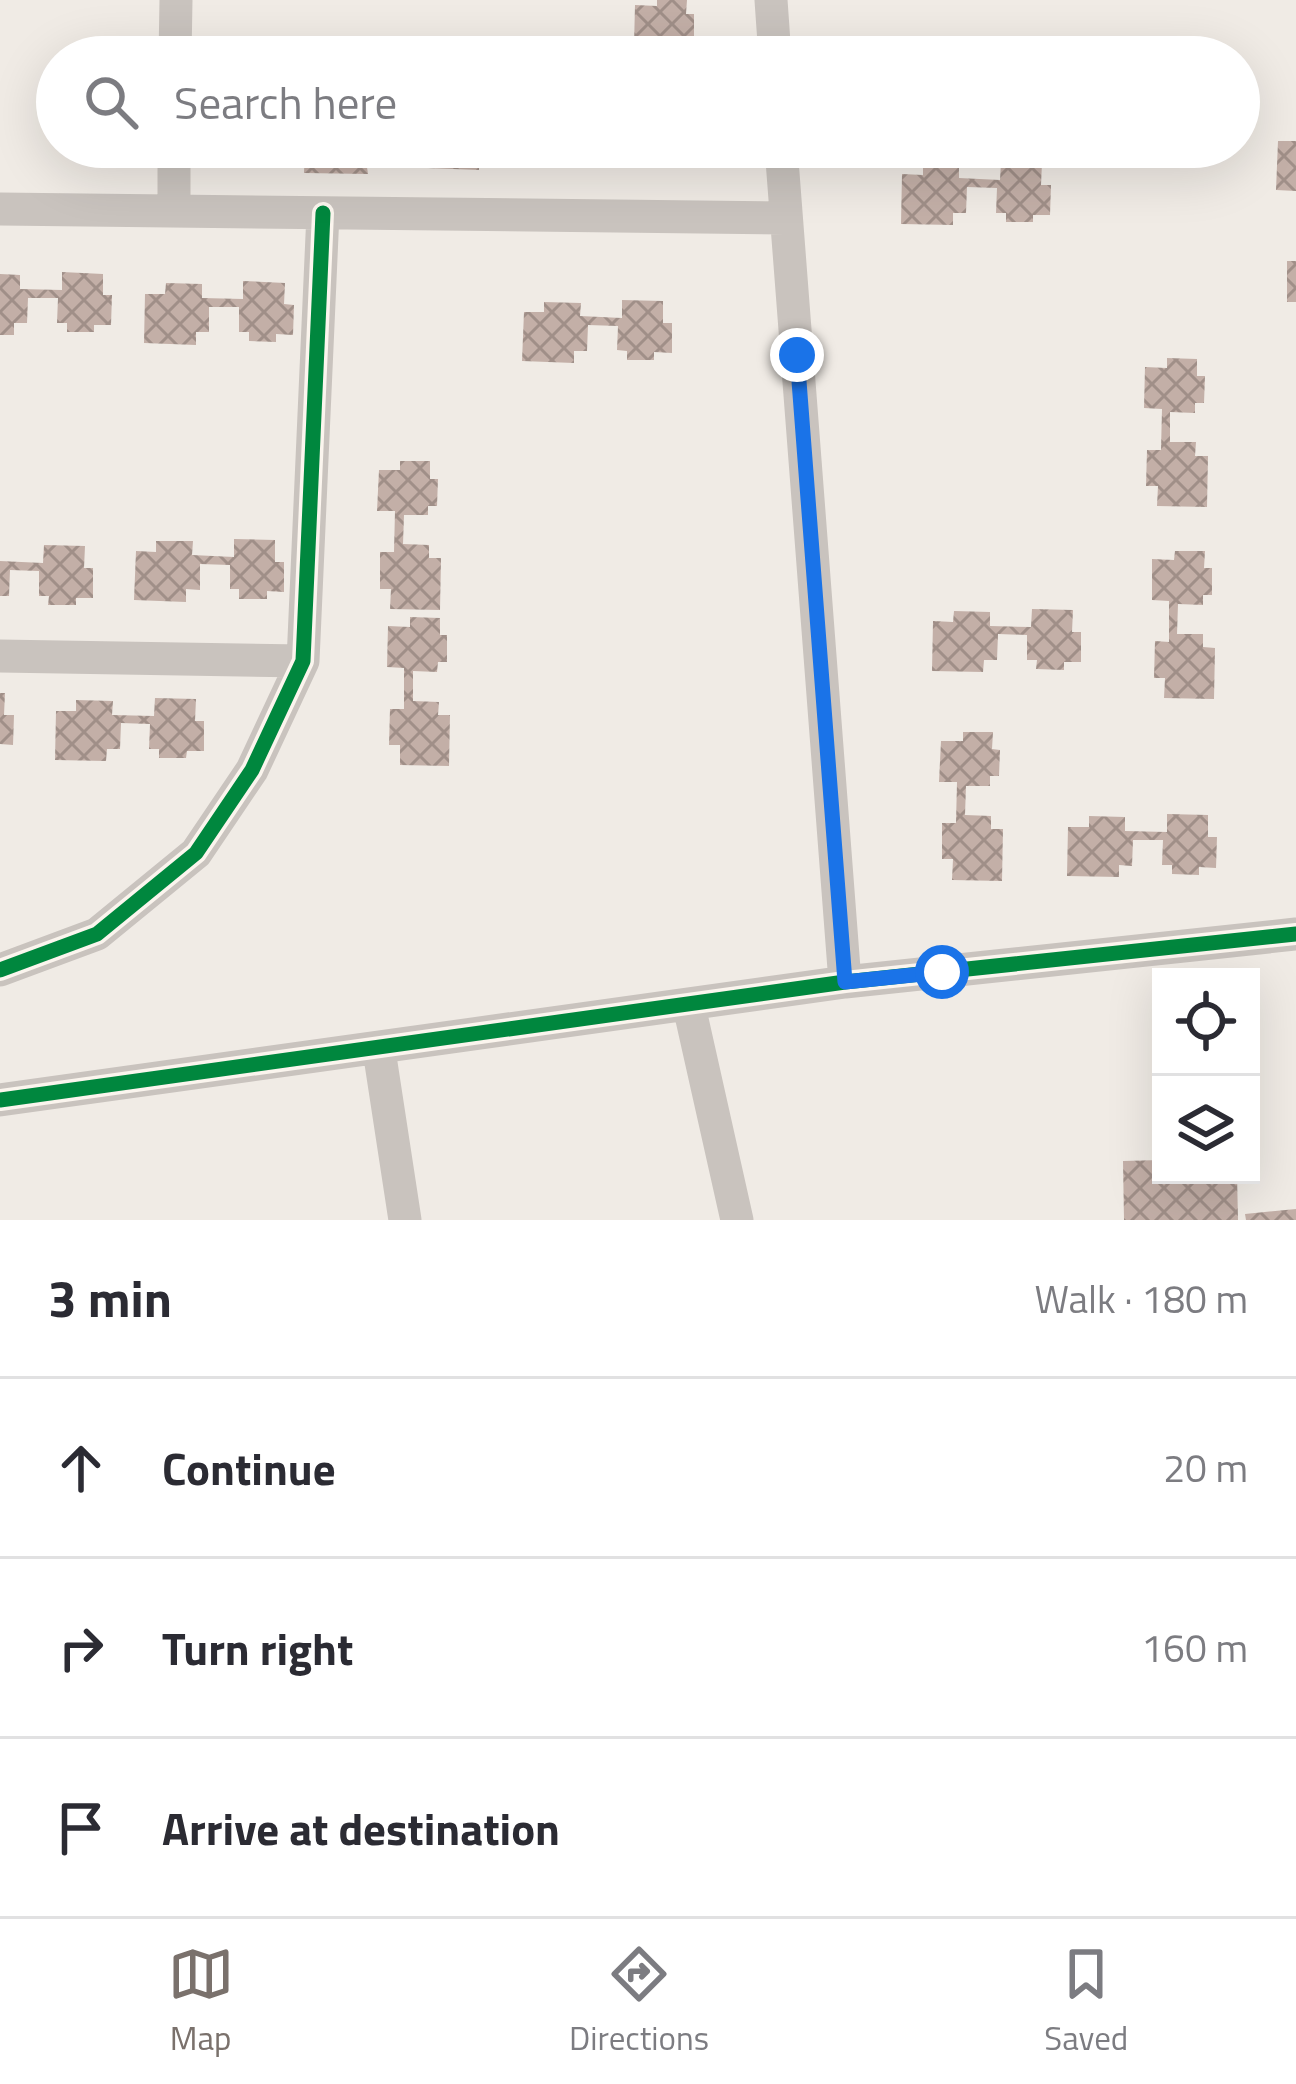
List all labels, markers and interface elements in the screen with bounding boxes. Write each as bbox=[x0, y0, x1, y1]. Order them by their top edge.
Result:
search box bbox=[36, 36, 1260, 168]
text: Search here bbox=[174, 68, 397, 136]
icon: search bbox=[78, 69, 144, 135]
route end bbox=[770, 328, 824, 382]
route start bbox=[915, 945, 969, 999]
map controls bbox=[1152, 968, 1260, 1184]
button: locate bbox=[1152, 968, 1260, 1076]
button: layers bbox=[1152, 1076, 1260, 1184]
text: 3 min bbox=[48, 1259, 172, 1337]
text: Walk · 180 m bbox=[1034, 1269, 1248, 1328]
text: Continue bbox=[162, 1434, 336, 1502]
icon: ahead bbox=[48, 1435, 114, 1501]
text: 20 m bbox=[1163, 1438, 1248, 1497]
text: Turn right bbox=[162, 1614, 353, 1682]
icon: right bbox=[48, 1615, 114, 1681]
text: 160 m bbox=[1141, 1618, 1248, 1677]
text: Arrive at destination bbox=[162, 1794, 560, 1862]
icon: arrive bbox=[48, 1795, 114, 1861]
tab: Map bbox=[168, 1941, 234, 2063]
tab: Directions bbox=[569, 1941, 709, 2063]
tab: Saved bbox=[1044, 1941, 1128, 2063]

